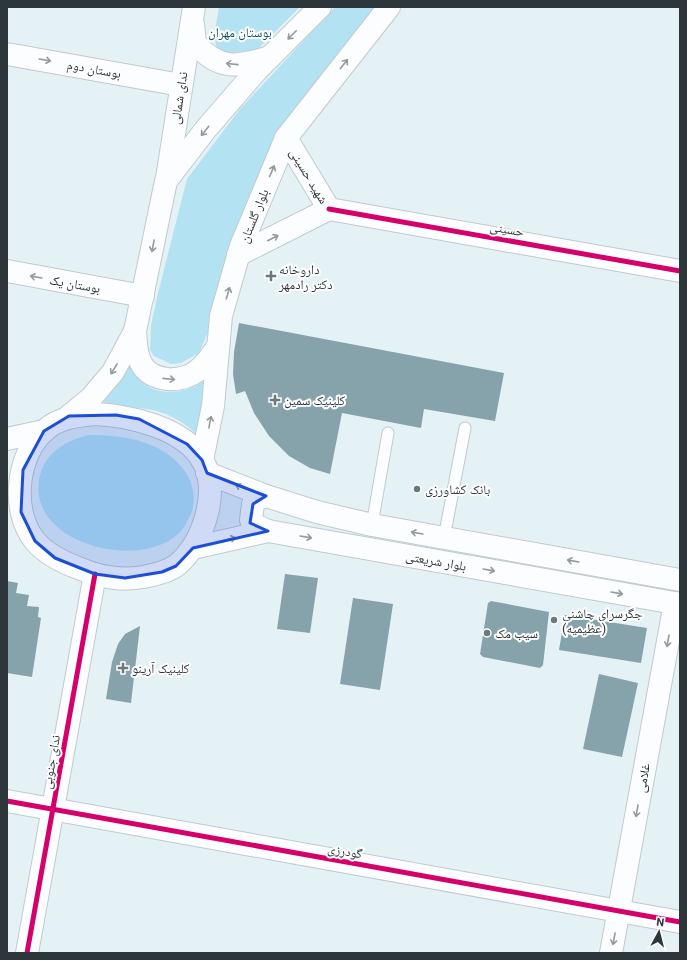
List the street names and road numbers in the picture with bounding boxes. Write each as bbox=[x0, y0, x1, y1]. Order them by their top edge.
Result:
street label: بوستان دوم bbox=[66, 57, 122, 82]
street label: ندای شمالی bbox=[167, 71, 192, 126]
street label: شهید حسینی bbox=[286, 146, 331, 207]
street label: بلوار گلستان bbox=[236, 187, 273, 246]
street label: حسینی bbox=[489, 219, 525, 240]
street label: بوستان یک bbox=[48, 272, 102, 297]
street label: بلوار شریعتی bbox=[404, 548, 468, 575]
street label: ندای جنوبی bbox=[39, 734, 64, 790]
street label: غلامی bbox=[633, 762, 654, 794]
street label: گودرزی bbox=[326, 841, 364, 863]

